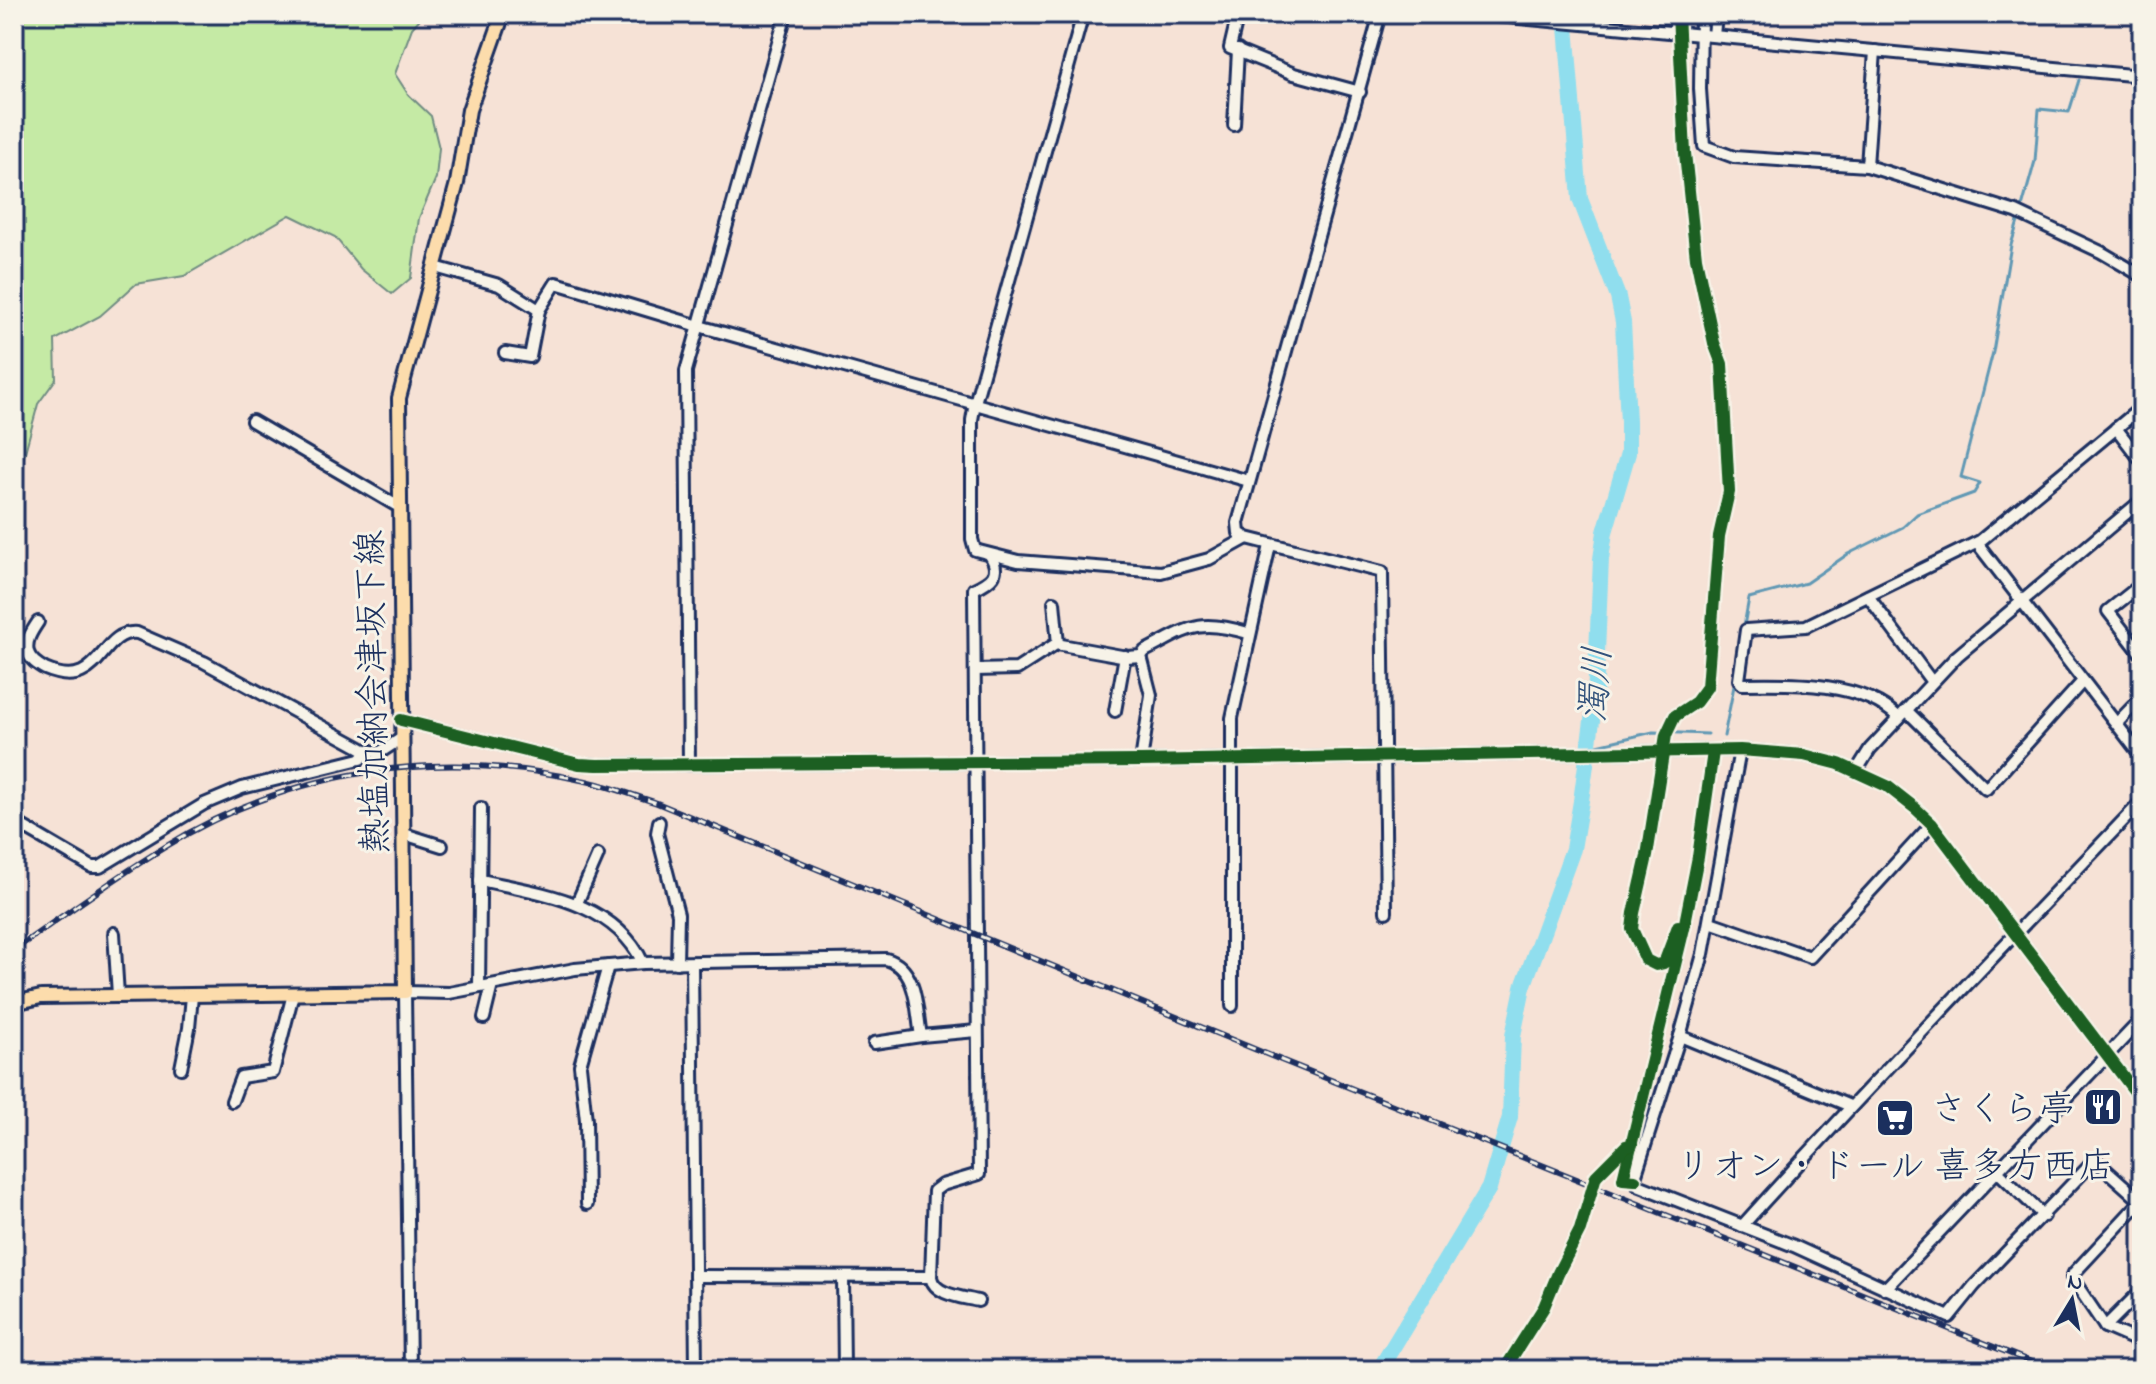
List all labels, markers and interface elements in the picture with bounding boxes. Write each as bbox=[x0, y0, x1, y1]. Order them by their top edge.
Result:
street label: 熱塩加納会津坂下線 bbox=[346, 529, 405, 854]
water label: 濁川 bbox=[1567, 644, 1629, 724]
place label: さくら亭 bbox=[1931, 1085, 2075, 1138]
restaurant icon: さくら亭 bbox=[2082, 1086, 2124, 1128]
supermarket icon: リオン・ドール 喜多方西店 bbox=[1874, 1097, 1916, 1139]
place label: リオン・ドール 喜多方西店 bbox=[1676, 1142, 2114, 1195]
north arrow bbox=[2032, 1260, 2112, 1340]
text: N bbox=[2065, 1266, 2085, 1300]

